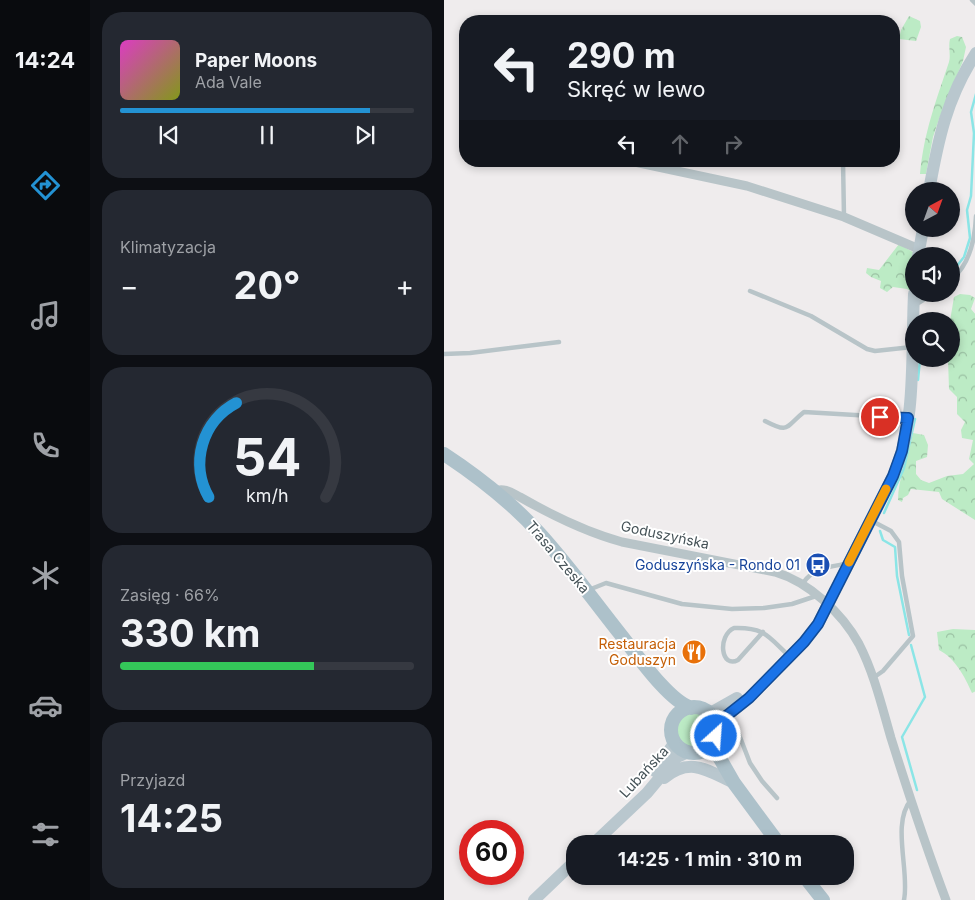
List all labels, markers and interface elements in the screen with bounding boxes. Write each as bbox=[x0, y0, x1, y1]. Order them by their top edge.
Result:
text: 290 m bbox=[567, 34, 676, 76]
icon: left bbox=[484, 35, 549, 100]
text: 14:24 bbox=[15, 47, 75, 73]
text: Paper Moons bbox=[195, 49, 317, 72]
text: Ada Vale bbox=[195, 72, 262, 92]
text: Skręć w lewo bbox=[567, 76, 705, 102]
icon: previous bbox=[155, 121, 183, 149]
icon: pause bbox=[253, 121, 281, 149]
icon: next bbox=[351, 121, 379, 149]
icon: left bbox=[613, 130, 641, 158]
icon: ahead bbox=[666, 130, 694, 158]
icon: right bbox=[719, 130, 747, 158]
icon: directions bbox=[28, 168, 63, 203]
north arrow bbox=[905, 182, 960, 238]
map controls bbox=[905, 182, 960, 367]
text: Klimatyzacja bbox=[120, 237, 216, 257]
button: sound bbox=[905, 247, 960, 302]
text: 20° bbox=[233, 262, 301, 308]
text: − bbox=[120, 269, 139, 303]
text: + bbox=[395, 269, 414, 303]
icon: music bbox=[28, 298, 63, 333]
button: search bbox=[905, 312, 960, 367]
pin bbox=[859, 396, 901, 438]
icon: arrive bbox=[866, 403, 894, 431]
text: 54 bbox=[233, 426, 301, 489]
icon: phone bbox=[28, 428, 63, 463]
text: km/h bbox=[246, 485, 288, 506]
street label: Trasa Czeska bbox=[523, 517, 594, 596]
street label: Goduszyńska bbox=[619, 517, 711, 552]
bus stop icon: Goduszyńska - Rondo 01 bbox=[805, 552, 831, 578]
place label: Goduszyńska - Rondo 01 bbox=[635, 556, 800, 573]
icon: climate bbox=[28, 558, 63, 593]
text: Zasięg · 66% bbox=[120, 585, 220, 605]
text: 330 km bbox=[120, 610, 260, 656]
place label: Restauracja Goduszyn bbox=[598, 635, 676, 668]
restaurant icon: Restauracja Goduszyn bbox=[681, 639, 707, 665]
icon: car bbox=[28, 688, 63, 723]
position arrow bbox=[689, 709, 741, 761]
street label: Lubańska bbox=[616, 742, 672, 801]
text: Przyjazd bbox=[120, 770, 185, 790]
text: 14:25 bbox=[120, 795, 223, 841]
icon: filters bbox=[28, 817, 63, 852]
speed limit sign: 60 bbox=[459, 820, 524, 885]
text: 14:25 · 1 min · 310 m bbox=[618, 848, 802, 871]

